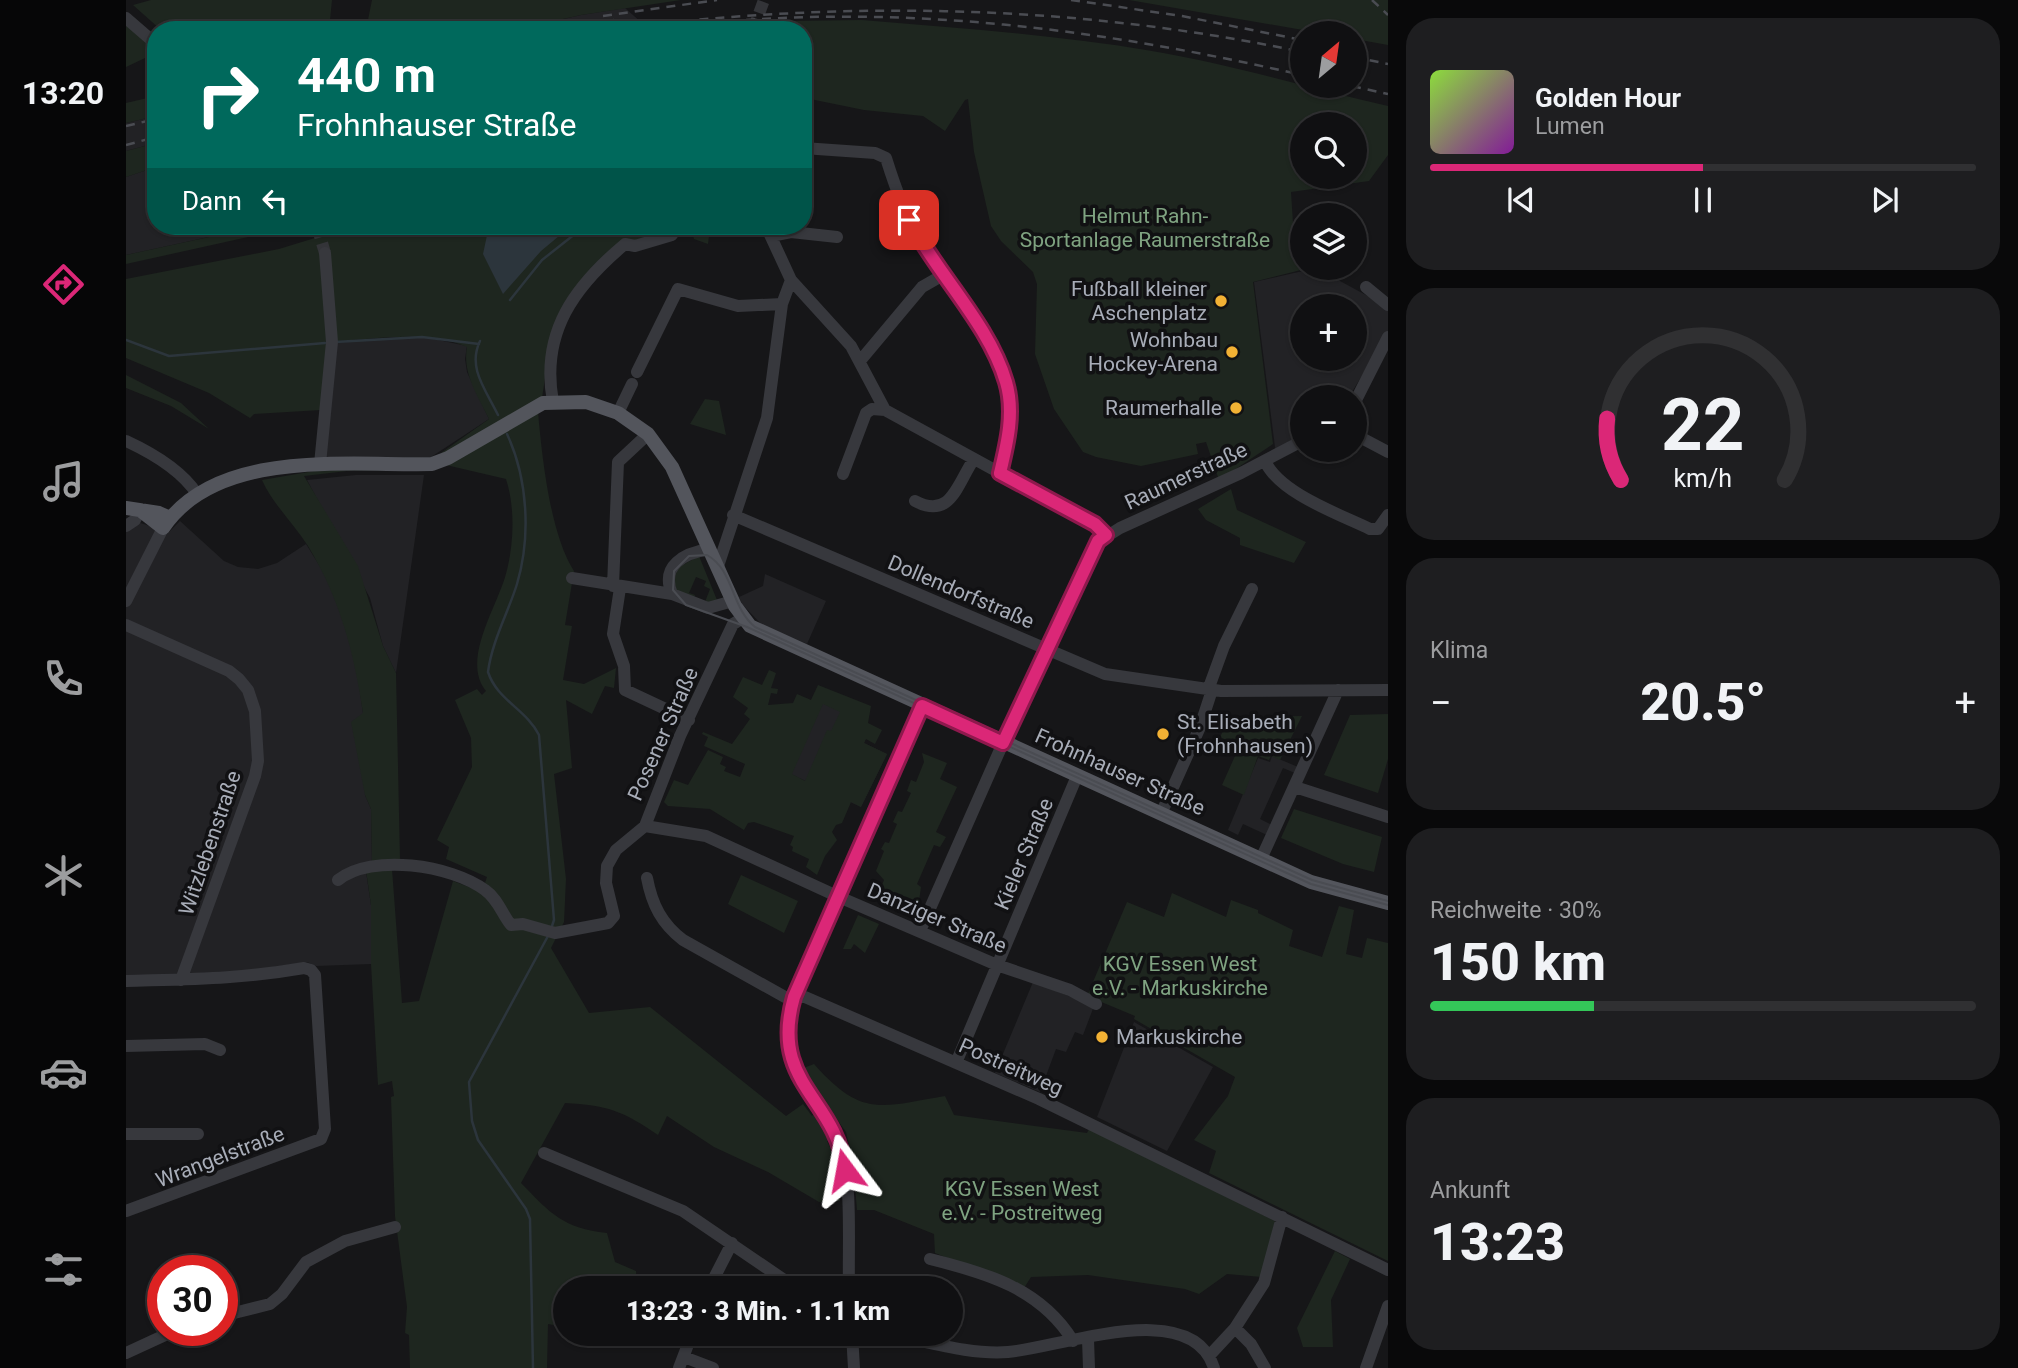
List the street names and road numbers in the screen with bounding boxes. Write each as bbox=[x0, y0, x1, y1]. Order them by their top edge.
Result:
street label: Raumerstraße bbox=[1121, 437, 1251, 515]
street label: Dollendorfstraße bbox=[884, 550, 1038, 634]
street label: Posener Straße bbox=[623, 664, 703, 804]
street label: Frohnhauser Straße bbox=[1031, 724, 1209, 820]
street label: Witzlebenstraße bbox=[174, 768, 246, 918]
street label: Kieler Straße bbox=[990, 794, 1058, 914]
street label: Danziger Straße bbox=[864, 878, 1010, 958]
street label: Postreitweg bbox=[955, 1033, 1067, 1101]
street label: Wrangelstraße bbox=[152, 1121, 288, 1193]

